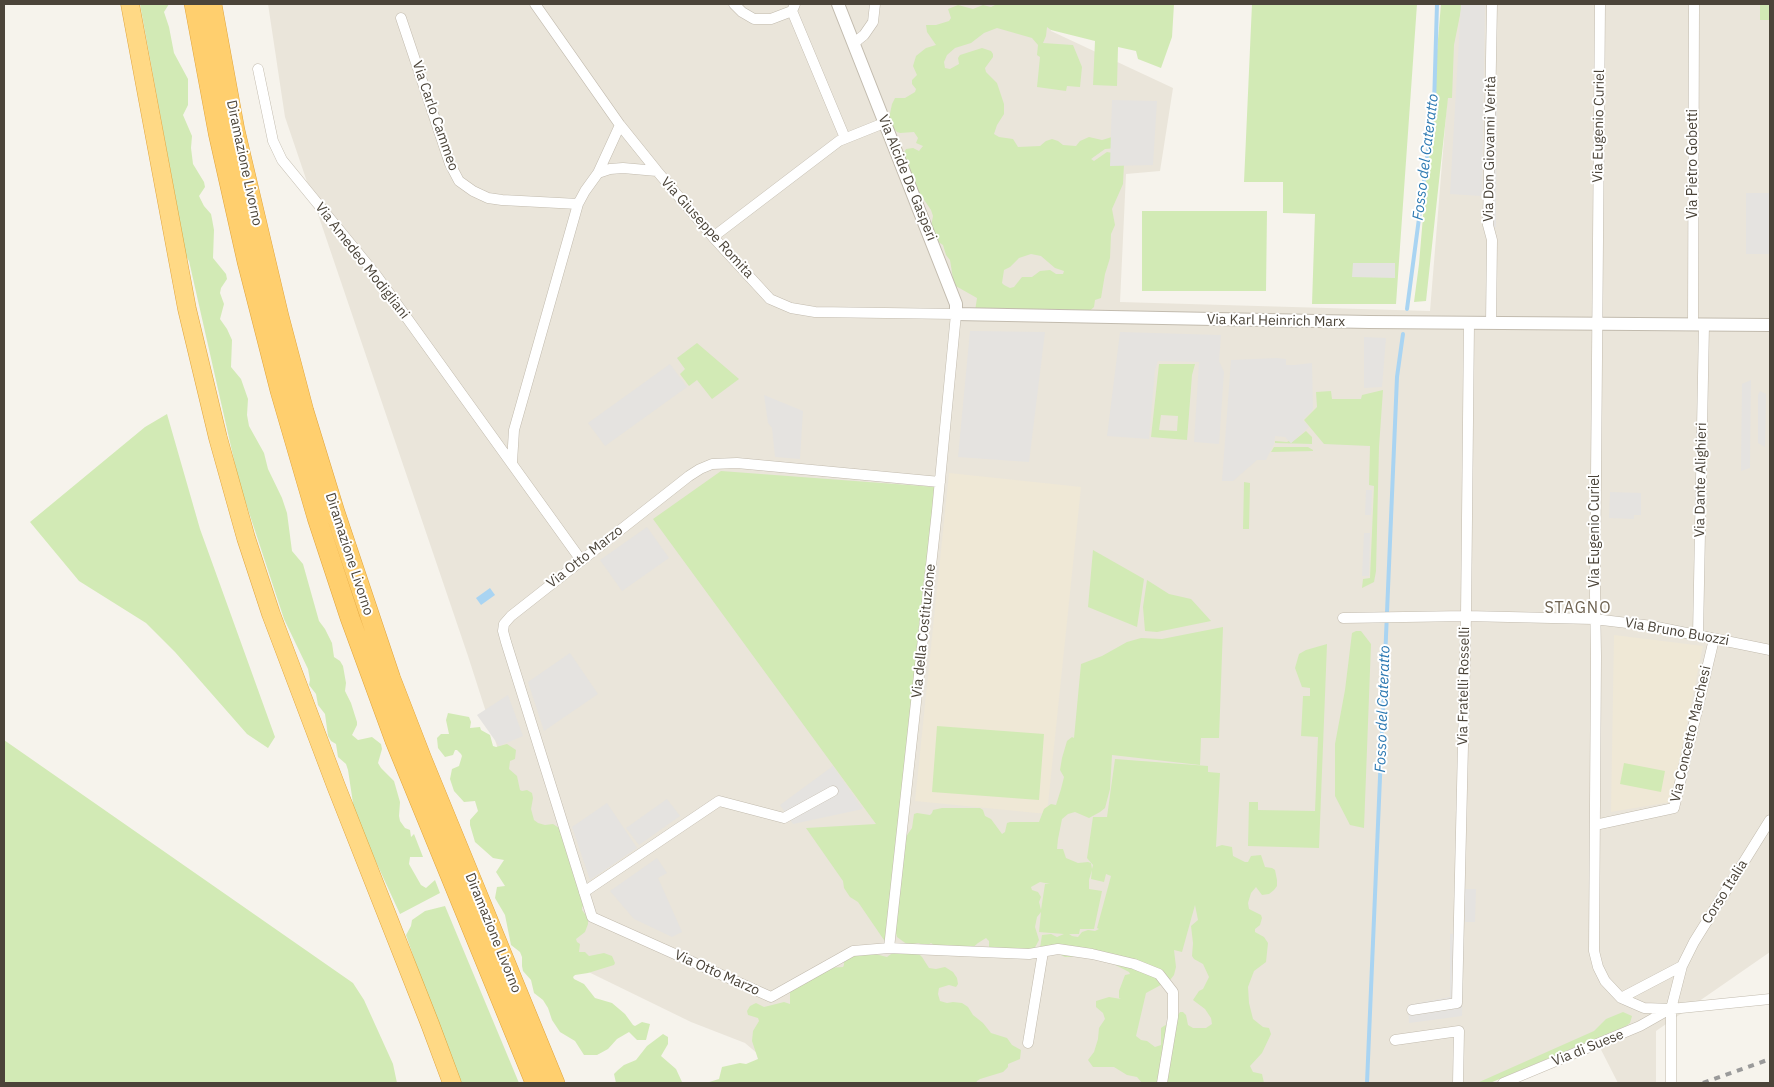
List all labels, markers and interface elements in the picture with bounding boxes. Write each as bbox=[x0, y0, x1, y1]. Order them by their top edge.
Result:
street label: Via Carlo Cammeo bbox=[408, 59, 462, 173]
street label: Via Eugenio Curiel bbox=[1590, 69, 1608, 183]
street label: Via Don Giovanni Verità bbox=[1480, 76, 1500, 222]
water label: Fosso del Cateratto bbox=[1409, 93, 1443, 221]
street label: Diramazione Livorno bbox=[222, 99, 266, 227]
street label: Via Pietro Gobetti bbox=[1685, 109, 1701, 219]
street label: Via Alcide De Gasperi bbox=[874, 113, 940, 243]
street label: Via Giuseppe Romita bbox=[657, 174, 757, 282]
street label: Via Amedeo Modigliani bbox=[311, 199, 413, 323]
street label: Via Karl Heinrich Marx bbox=[1207, 311, 1345, 331]
street label: Via Dante Alighieri bbox=[1692, 422, 1710, 538]
street label: Via Eugenio Curiel bbox=[1587, 474, 1603, 588]
street label: Diramazione Livorno bbox=[321, 491, 377, 617]
street label: Via Otto Marzo bbox=[544, 522, 626, 592]
street label: Via della Costituzione bbox=[909, 563, 939, 699]
district label: STAGNO bbox=[1544, 598, 1612, 618]
street label: Via Bruno Buozzi bbox=[1624, 615, 1730, 649]
street label: Via Fratelli Rosselli bbox=[1455, 627, 1473, 745]
water label: Fosso del Cateratto bbox=[1372, 645, 1394, 773]
street label: Via Concetto Marchesi bbox=[1667, 664, 1715, 804]
street label: Corso Italia bbox=[1699, 857, 1751, 927]
street label: Diramazione Livorno bbox=[461, 871, 525, 995]
street label: Via Otto Marzo bbox=[672, 947, 762, 999]
street label: Via di Suese bbox=[1550, 1026, 1626, 1070]

